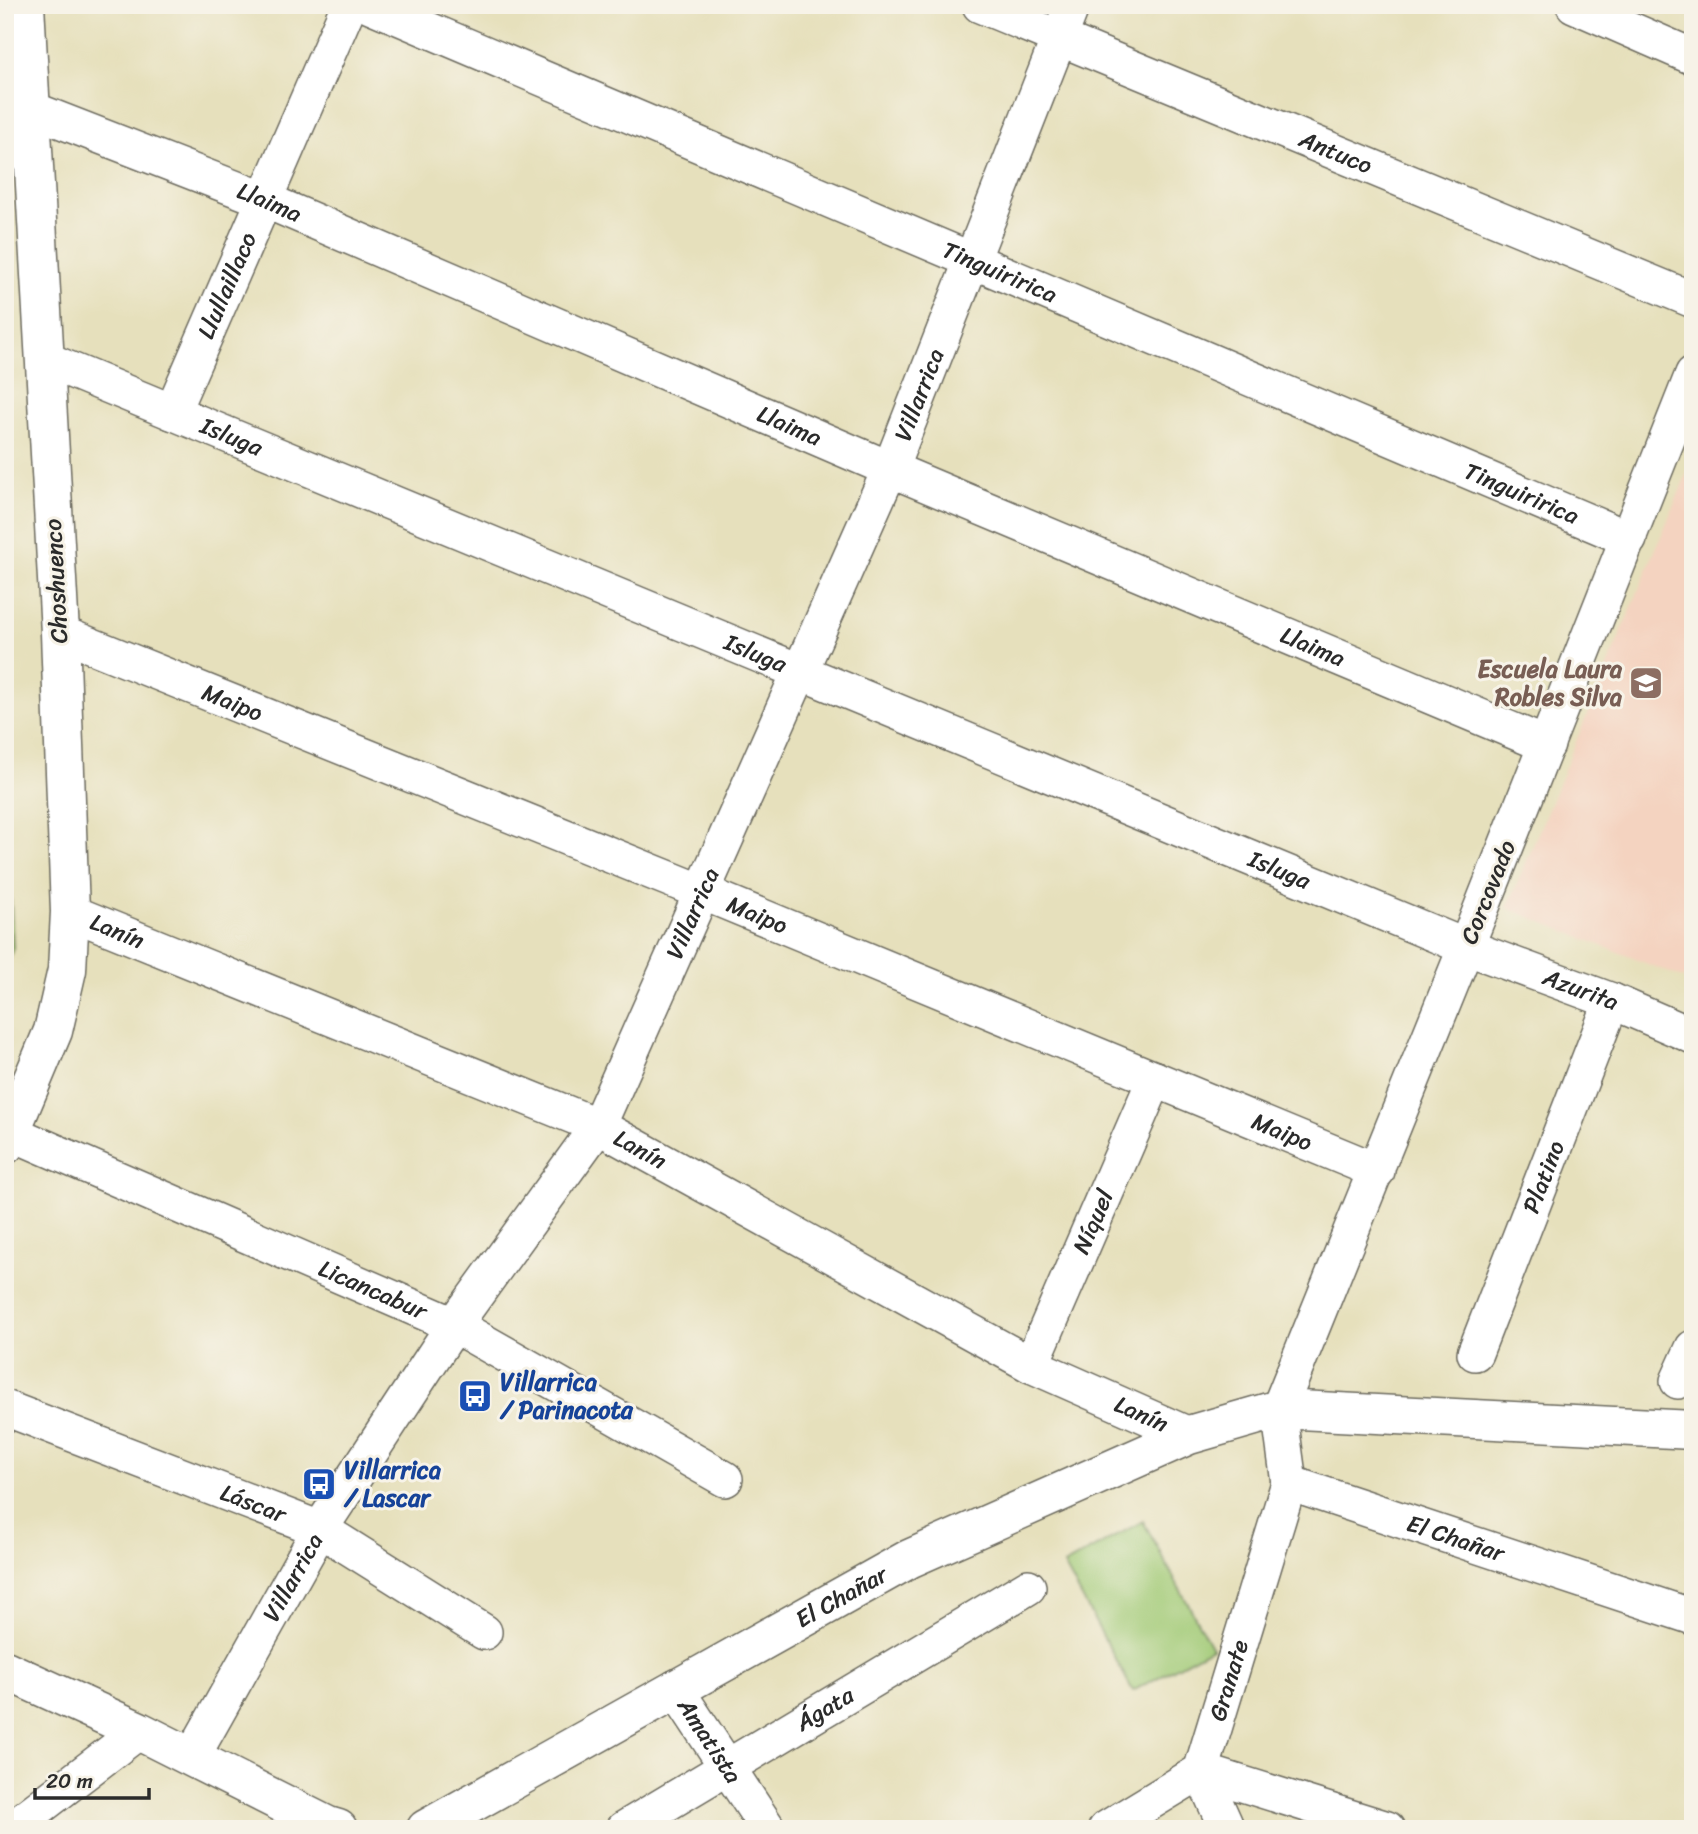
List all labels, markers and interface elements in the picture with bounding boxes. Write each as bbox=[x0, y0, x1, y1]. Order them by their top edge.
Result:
street label: Antuco bbox=[1292, 118, 1379, 186]
street label: Llaima bbox=[231, 170, 309, 235]
street label: Llullaillaco bbox=[185, 225, 269, 346]
street label: Tinguiririca bbox=[936, 229, 1064, 315]
street label: Villarrica bbox=[882, 342, 956, 447]
street label: Llaima bbox=[750, 393, 829, 458]
street label: Isluga bbox=[193, 404, 270, 469]
street label: Tinguiririca bbox=[1458, 450, 1586, 537]
street label: Choshuenco bbox=[32, 518, 80, 644]
street label: Llaima bbox=[1274, 614, 1352, 679]
street label: Isluga bbox=[717, 621, 794, 685]
place label: Escuela Laura Robles Silva bbox=[1477, 648, 1623, 718]
school or university icon: Escuela Laura Robles Silva bbox=[1627, 664, 1665, 702]
street label: Maipo bbox=[195, 671, 270, 734]
street label: Corcovado bbox=[1448, 833, 1528, 951]
street label: Isluga bbox=[1241, 838, 1318, 902]
street label: Villarrica bbox=[654, 860, 731, 966]
street label: Maipo bbox=[720, 883, 794, 946]
street label: Lanín bbox=[84, 901, 151, 961]
street label: Azurita bbox=[1536, 956, 1625, 1023]
street label: Maipo bbox=[1245, 1100, 1319, 1163]
street label: Lanín bbox=[606, 1117, 675, 1181]
street label: Platino bbox=[1510, 1134, 1577, 1220]
street label: Níquel bbox=[1060, 1182, 1126, 1261]
street label: Licancabur bbox=[312, 1248, 436, 1333]
place label: Villarrica / Parinacota bbox=[499, 1361, 634, 1431]
bus stop icon: Villarrica / Parinacota bbox=[456, 1377, 494, 1415]
street label: Lanín bbox=[1107, 1383, 1175, 1444]
place label: Villarrica / Lascar bbox=[343, 1449, 441, 1519]
bus stop icon: Villarrica / Lascar bbox=[300, 1465, 338, 1503]
street label: Láscar bbox=[214, 1472, 294, 1536]
street label: El Chañar bbox=[1401, 1502, 1511, 1574]
street label: Villarrica bbox=[251, 1525, 335, 1630]
street label: El Chañar bbox=[787, 1553, 897, 1640]
street label: Granate bbox=[1196, 1634, 1261, 1726]
street label: Ágata bbox=[786, 1674, 863, 1743]
street label: Amatista bbox=[665, 1688, 754, 1792]
scale bar bbox=[35, 1757, 149, 1801]
text: 20 m bbox=[46, 1762, 93, 1800]

